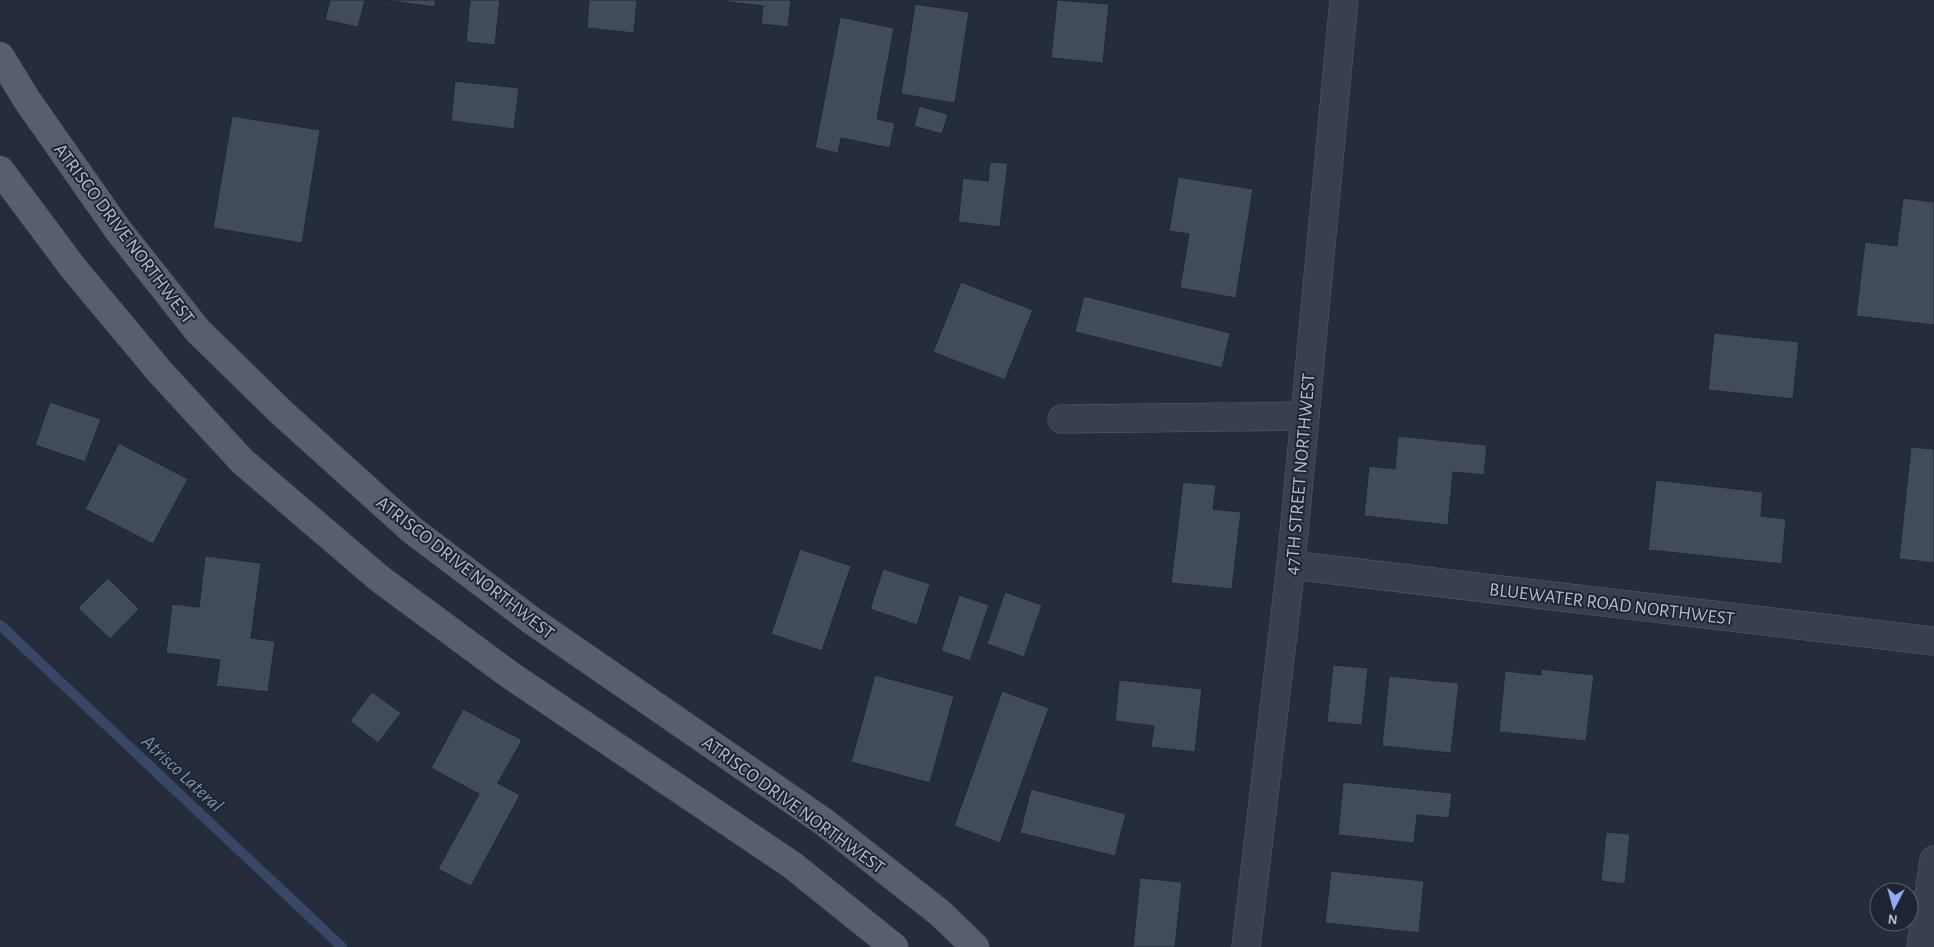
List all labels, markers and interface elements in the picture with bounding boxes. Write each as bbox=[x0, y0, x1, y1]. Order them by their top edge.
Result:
street label: ATRISCO DRIVE NORTHWEST bbox=[50, 140, 198, 328]
street label: 47TH STREET NORTHWEST bbox=[1282, 372, 1319, 576]
street label: ATRISCO DRIVE NORTHWEST bbox=[372, 493, 558, 643]
street label: BLUEWATER ROAD NORTHWEST bbox=[1488, 580, 1736, 629]
water label: Atrisco Lateral bbox=[137, 731, 227, 816]
street label: ATRISCO DRIVE NORTHWEST bbox=[698, 733, 888, 878]
north arrow bbox=[1869, 882, 1919, 932]
text: N bbox=[1887, 911, 1898, 926]

